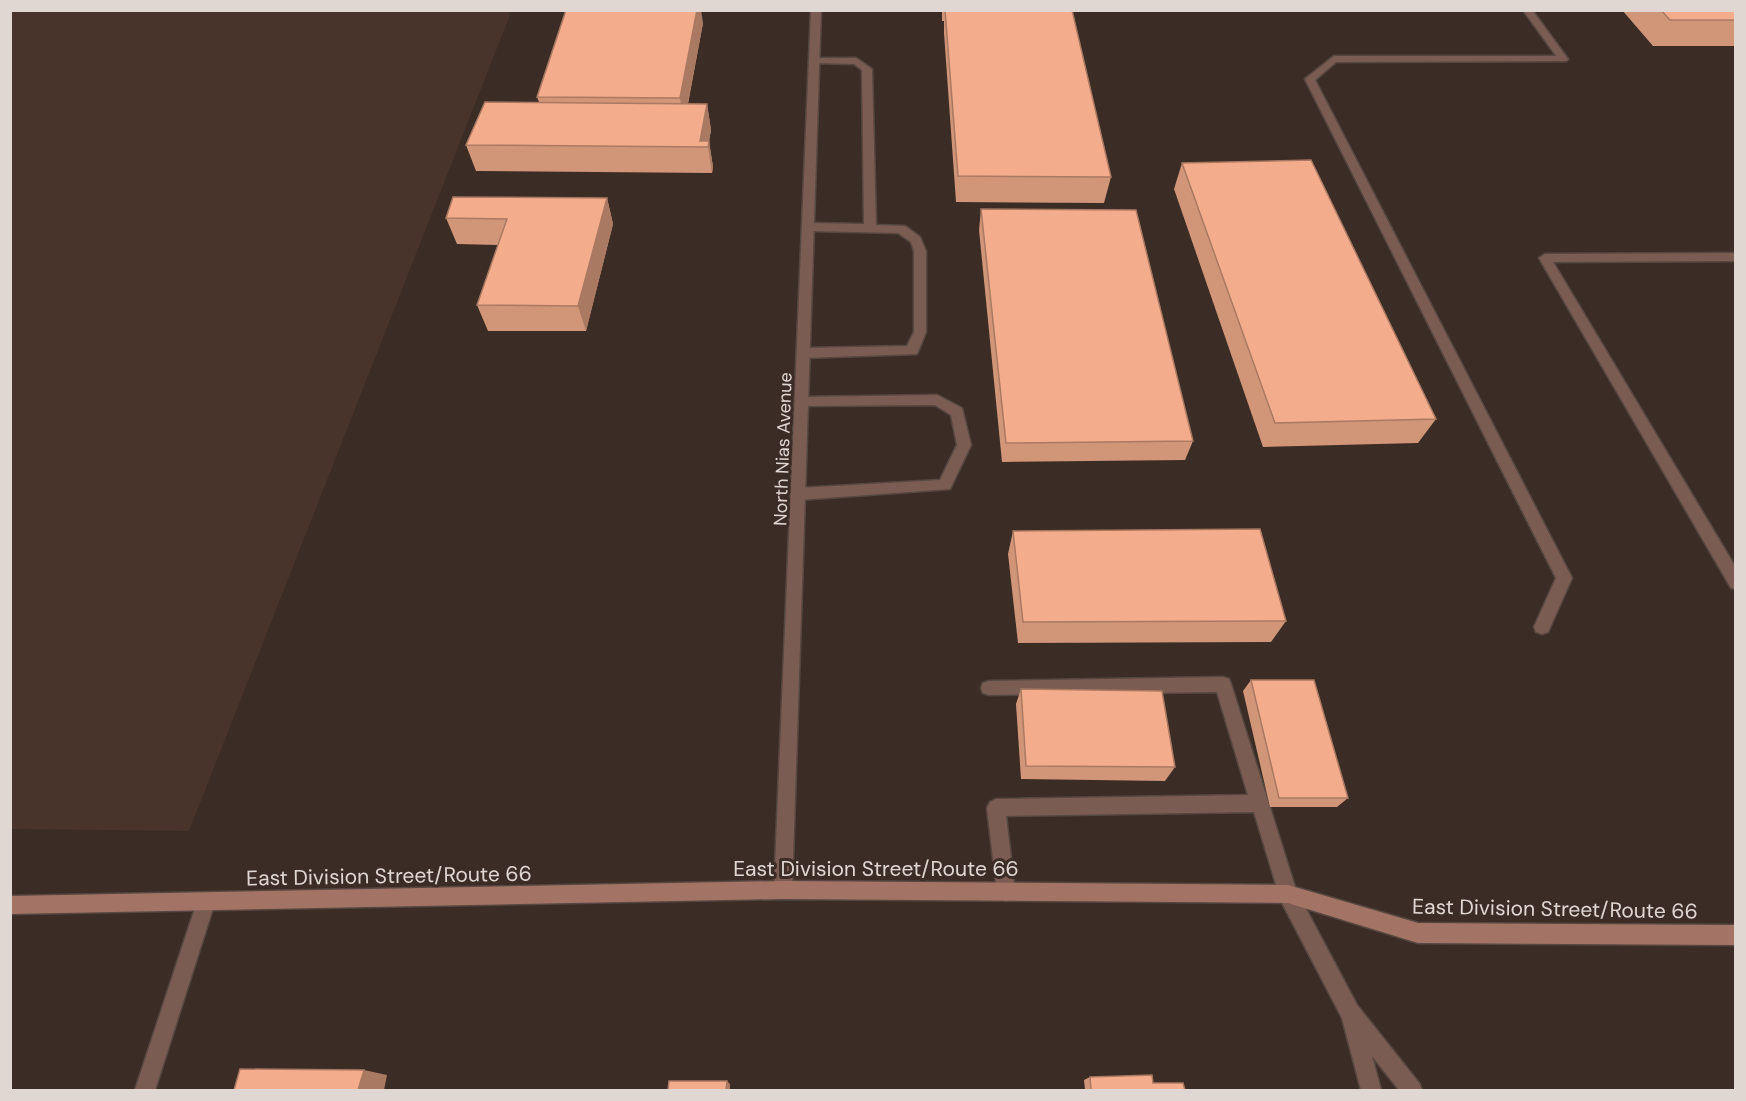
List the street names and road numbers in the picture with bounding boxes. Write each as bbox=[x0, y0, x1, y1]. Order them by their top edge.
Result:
street label: North Nias Avenue bbox=[768, 372, 798, 526]
street label: East Division Street/Route 66 bbox=[733, 855, 1019, 883]
street label: East Division Street/Route 66 bbox=[246, 860, 532, 892]
street label: East Division Street/Route 66 bbox=[1412, 893, 1698, 925]

